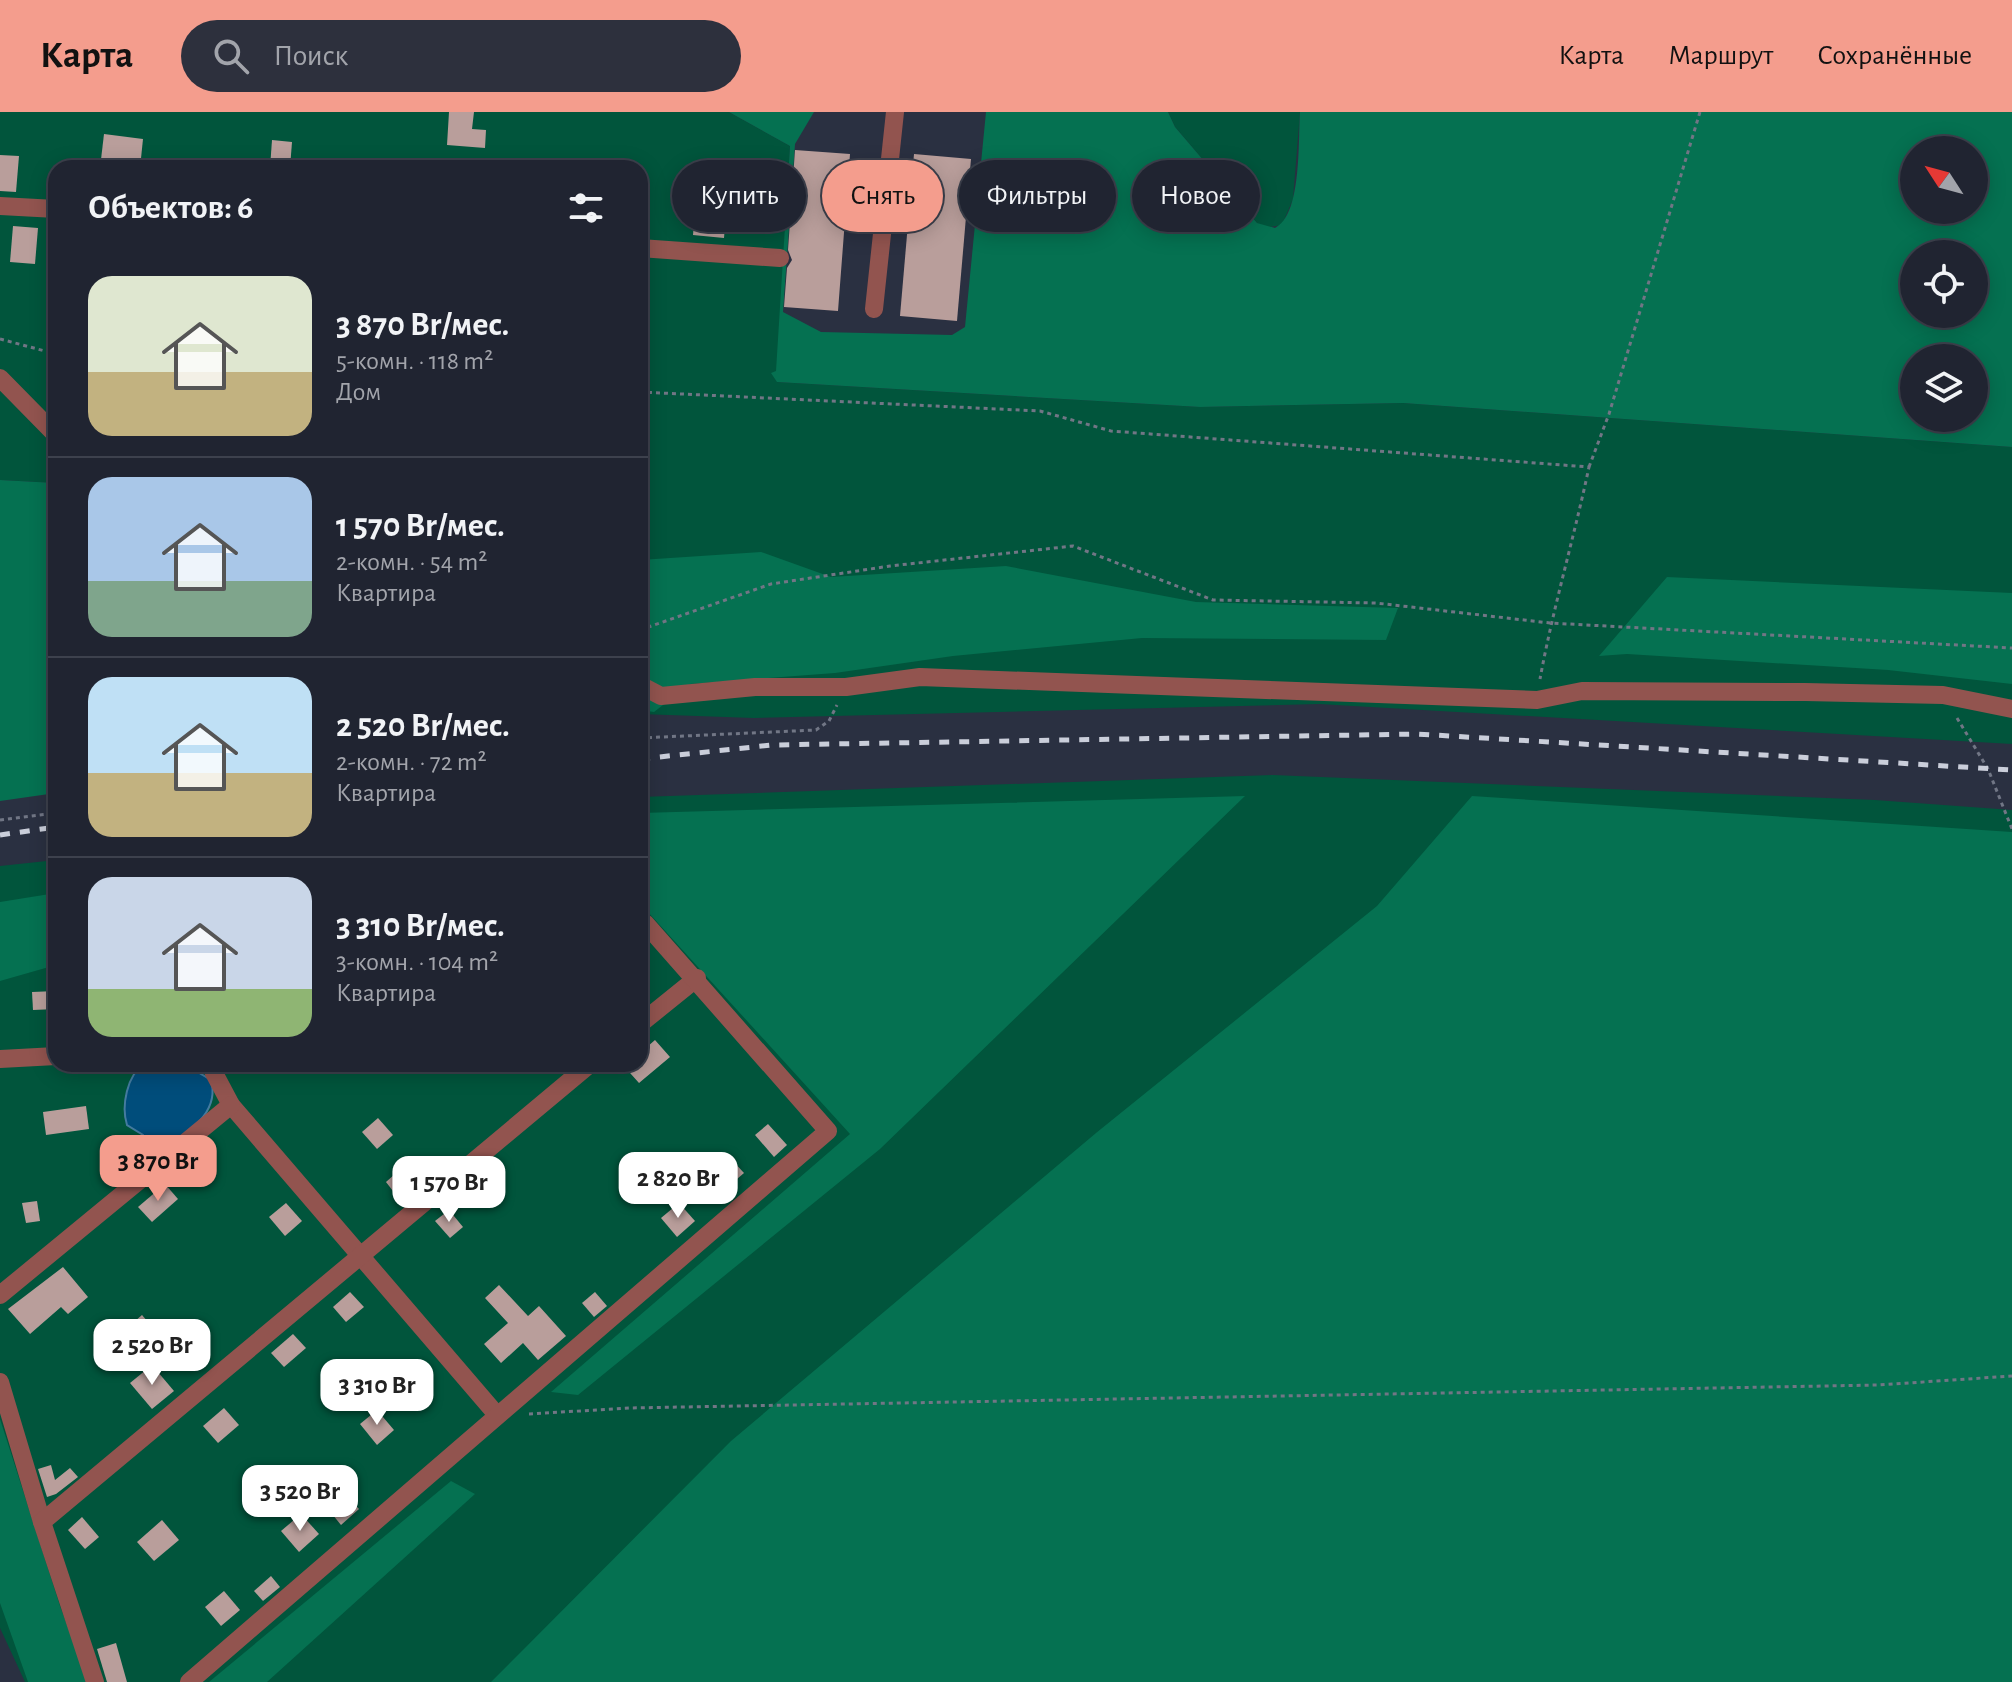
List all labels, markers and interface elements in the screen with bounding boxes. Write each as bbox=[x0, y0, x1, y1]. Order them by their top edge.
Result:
search box bbox=[181, 20, 741, 92]
icon: search bbox=[209, 34, 253, 78]
text: Карта bbox=[40, 37, 133, 75]
text: Поиск bbox=[273, 41, 348, 71]
text: Карта bbox=[1558, 42, 1624, 70]
text: Маршрут bbox=[1668, 42, 1773, 70]
text: Сохранённые bbox=[1817, 42, 1972, 70]
north arrow bbox=[1900, 136, 1988, 224]
map controls bbox=[1900, 136, 1988, 432]
chip: Купить bbox=[672, 160, 806, 232]
chip: Снять bbox=[822, 160, 943, 232]
chip: Фильтры bbox=[959, 160, 1116, 232]
chip: Новое bbox=[1132, 160, 1260, 232]
icon: filters bbox=[564, 186, 608, 230]
text: Объектов: 6 bbox=[88, 191, 253, 225]
button: locate bbox=[1900, 240, 1988, 328]
icon: home bbox=[152, 308, 248, 404]
text: 3 870 Br/мес. bbox=[336, 308, 509, 342]
button: layers bbox=[1900, 344, 1988, 432]
text: 5-комн. · 118 m² bbox=[336, 348, 493, 374]
text: Дом bbox=[336, 379, 381, 405]
icon: home bbox=[152, 509, 248, 605]
text: 1 570 Br/мес. bbox=[336, 509, 505, 543]
text: 2-комн. · 54 m² bbox=[336, 549, 487, 575]
text: Квартира bbox=[336, 580, 436, 606]
icon: home bbox=[152, 709, 248, 805]
text: 2 520 Br/мес. bbox=[336, 709, 510, 743]
text: 2-комн. · 72 m² bbox=[336, 749, 487, 775]
text: Квартира bbox=[336, 780, 436, 806]
icon: home bbox=[152, 909, 248, 1005]
text: 3 310 Br/мес. bbox=[336, 909, 505, 943]
text: 3-комн. · 104 m² bbox=[336, 949, 498, 975]
text: Квартира bbox=[336, 980, 436, 1006]
pin: 3 870 Br bbox=[75, 1135, 241, 1203]
text: 3 870 Br bbox=[118, 1148, 198, 1174]
pin: 2 820 Br bbox=[595, 1152, 761, 1220]
pin: 1 570 Br bbox=[366, 1156, 532, 1224]
text: 2 820 Br bbox=[637, 1165, 719, 1191]
text: 1 570 Br bbox=[410, 1169, 488, 1195]
pin: 2 520 Br bbox=[69, 1319, 235, 1387]
text: 2 520 Br bbox=[111, 1332, 193, 1358]
pin: 3 310 Br bbox=[294, 1359, 460, 1427]
text: 3 310 Br bbox=[338, 1372, 416, 1398]
pin: 3 520 Br bbox=[217, 1465, 383, 1533]
text: 3 520 Br bbox=[260, 1478, 340, 1504]

